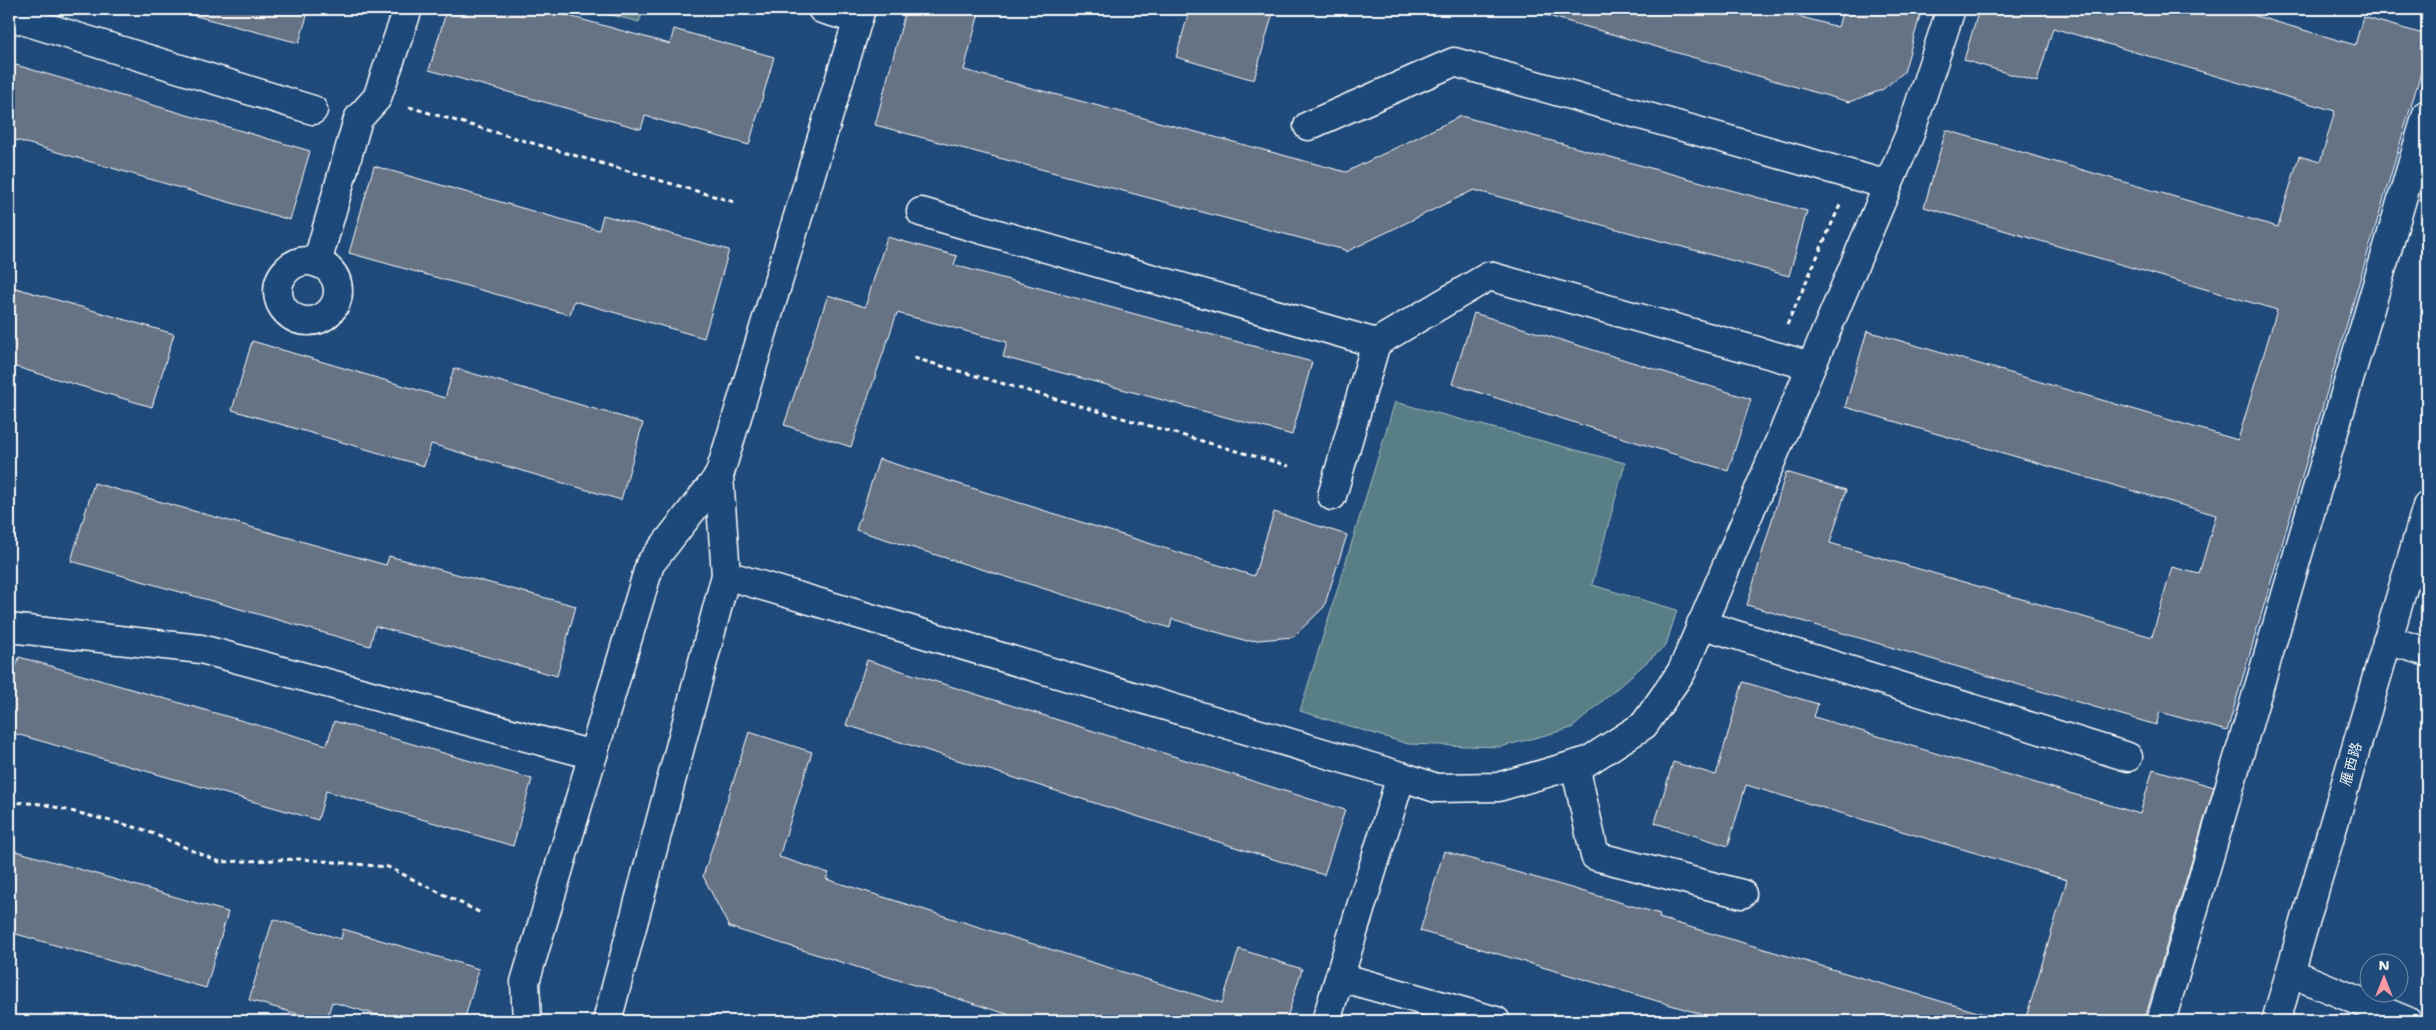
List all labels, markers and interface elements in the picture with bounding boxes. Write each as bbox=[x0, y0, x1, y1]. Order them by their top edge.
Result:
street label: 雁西路 bbox=[2335, 740, 2367, 788]
north arrow bbox=[2358, 952, 2408, 1002]
text: N bbox=[2378, 956, 2390, 974]

